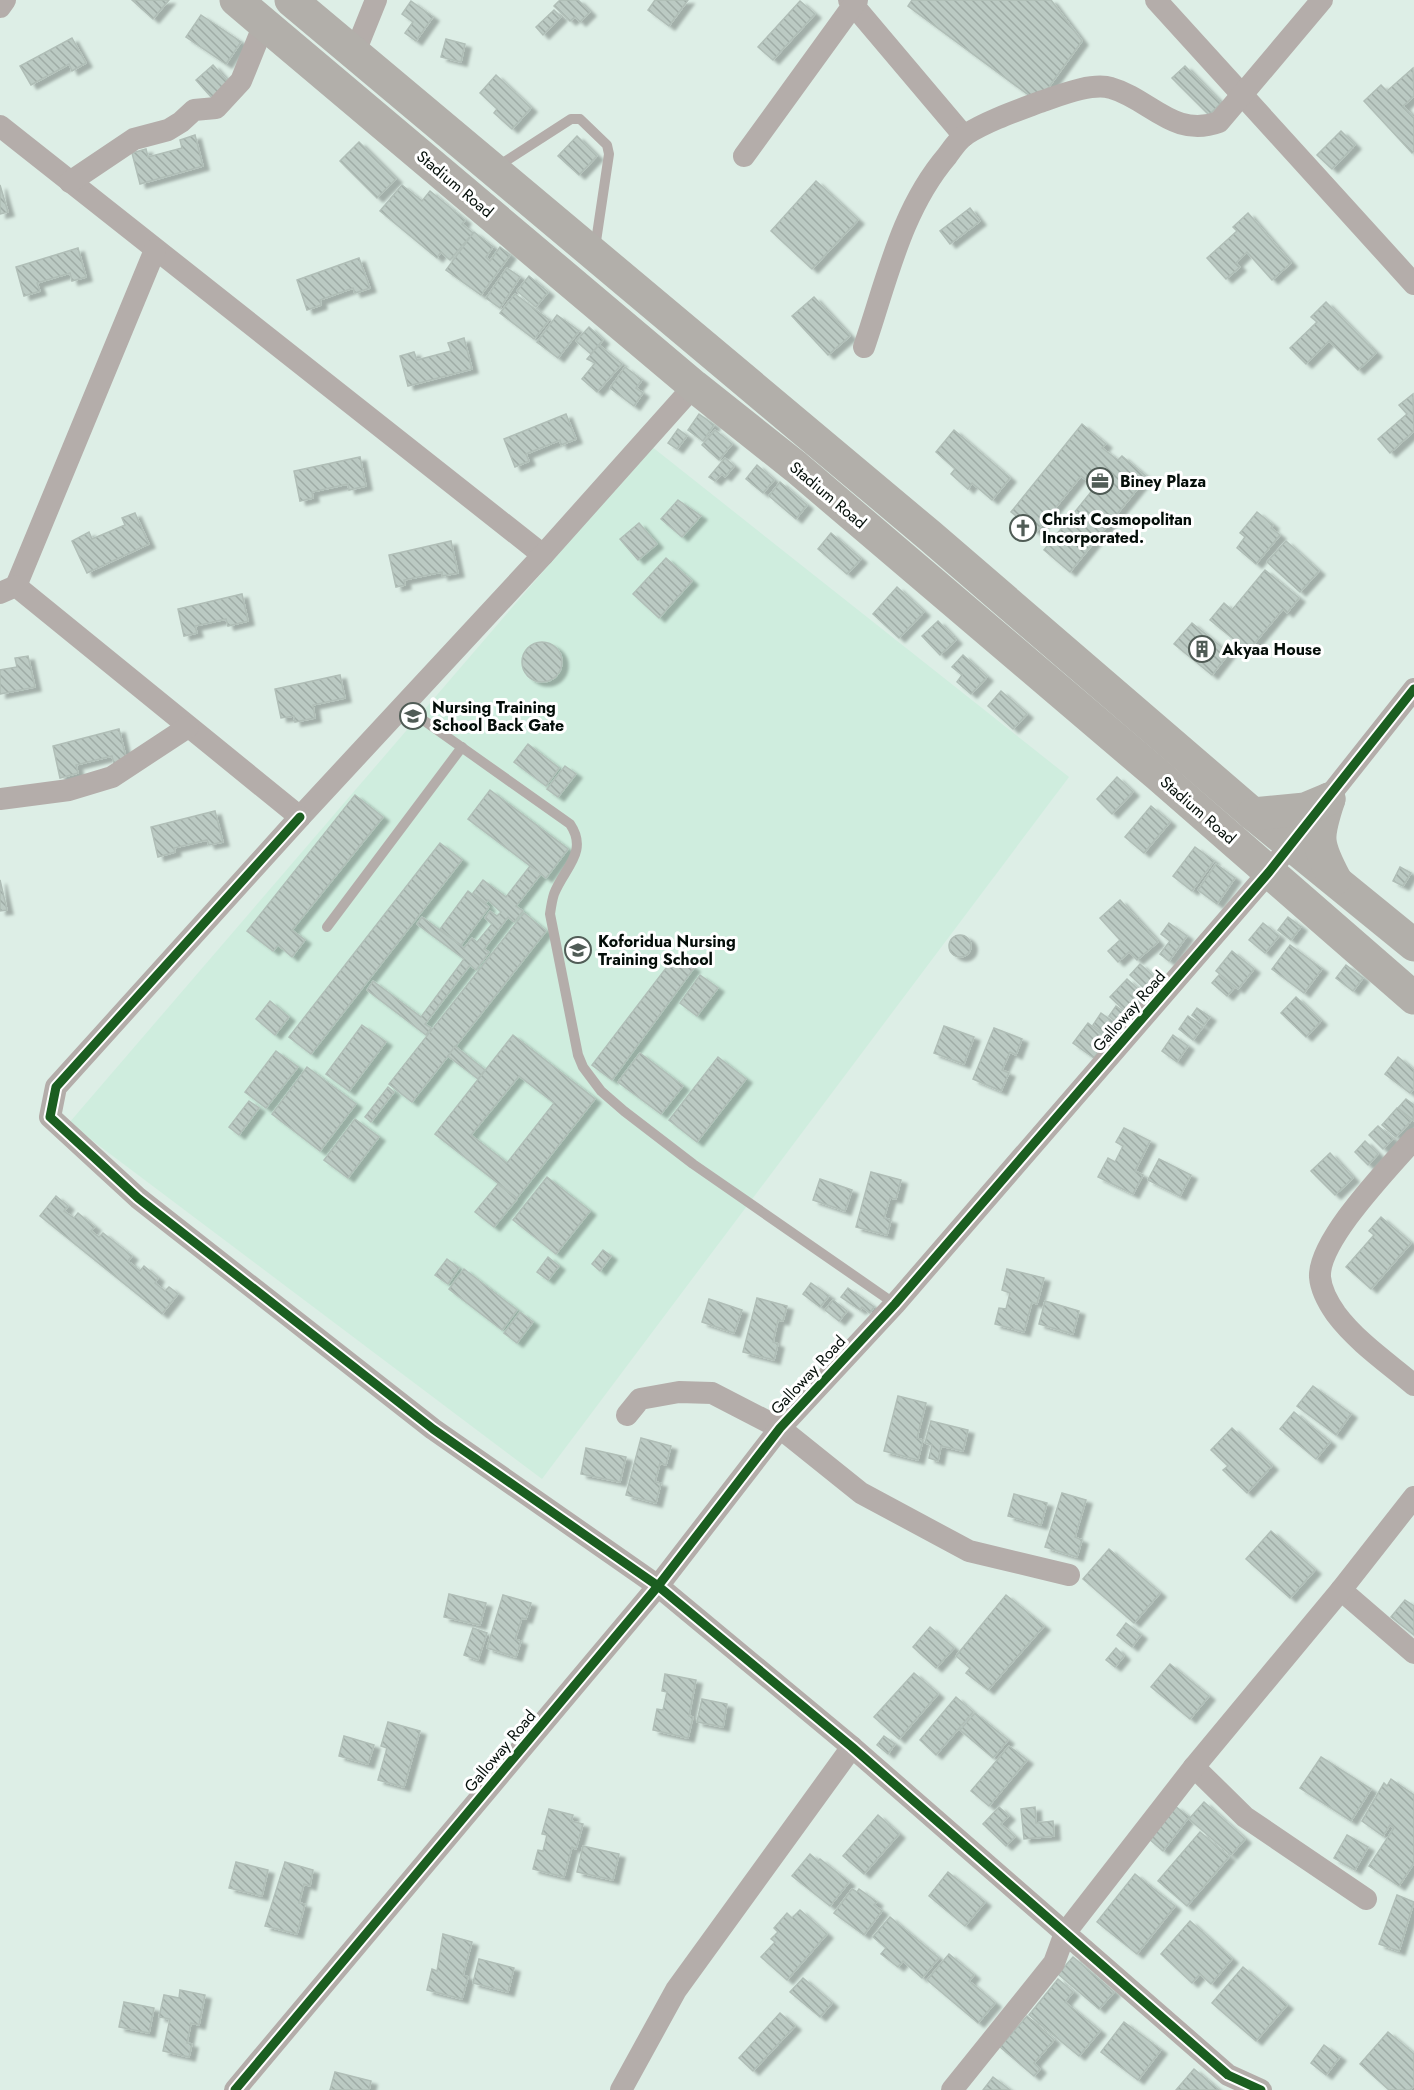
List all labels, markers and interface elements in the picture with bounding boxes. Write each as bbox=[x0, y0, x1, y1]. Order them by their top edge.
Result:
street label: Stadium Road bbox=[412, 145, 498, 223]
street label: Stadium Road bbox=[785, 456, 871, 534]
office icon: Biney Plaza bbox=[1085, 466, 1115, 496]
place label: Biney Plaza bbox=[1120, 470, 1206, 493]
place label: Christ Cosmopolitan Incorporated. bbox=[1042, 508, 1192, 549]
church icon: Christ Cosmopolitan Incorporated. bbox=[1008, 513, 1038, 543]
building icon: Akyaa House bbox=[1187, 634, 1217, 664]
place label: Akyaa House bbox=[1221, 638, 1321, 661]
place label: Nursing Training School Back Gate bbox=[432, 696, 564, 737]
school or university icon: Nursing Training School Back Gate bbox=[398, 701, 428, 731]
street label: Stadium Road bbox=[1155, 771, 1241, 849]
place label: Koforidua Nursing Training School bbox=[598, 930, 736, 971]
school or university icon: Koforidua Nursing Training School bbox=[563, 935, 593, 965]
street label: Galloway Road bbox=[1087, 965, 1171, 1057]
street label: Galloway Road bbox=[765, 1330, 851, 1420]
street label: Galloway Road bbox=[459, 1705, 541, 1797]

